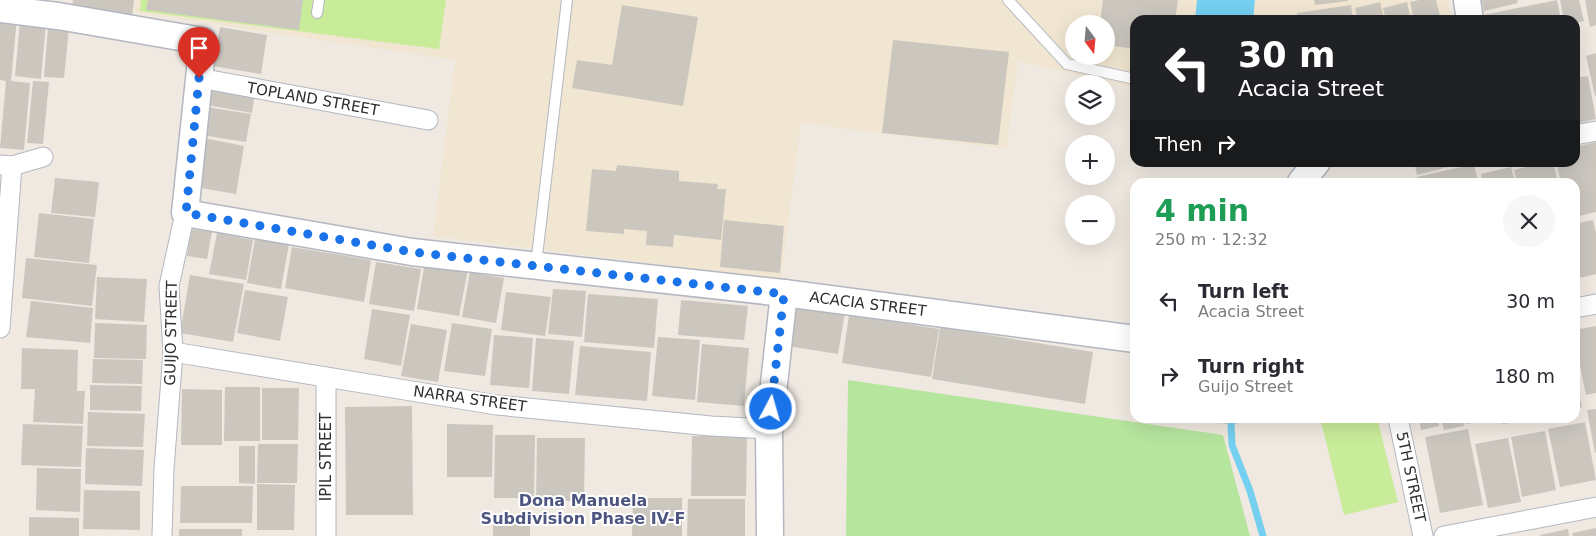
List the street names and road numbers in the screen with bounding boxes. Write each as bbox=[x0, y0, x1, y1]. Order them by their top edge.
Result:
street label: TOPLAND STREET bbox=[245, 78, 381, 120]
street label: GUIJO STREET bbox=[161, 279, 181, 386]
street label: ACACIA STREET bbox=[809, 288, 928, 320]
street label: NARRA STREET bbox=[412, 382, 529, 416]
street label: IPIL STREET bbox=[317, 412, 335, 501]
street label: 5TH STREET bbox=[1393, 430, 1430, 525]

